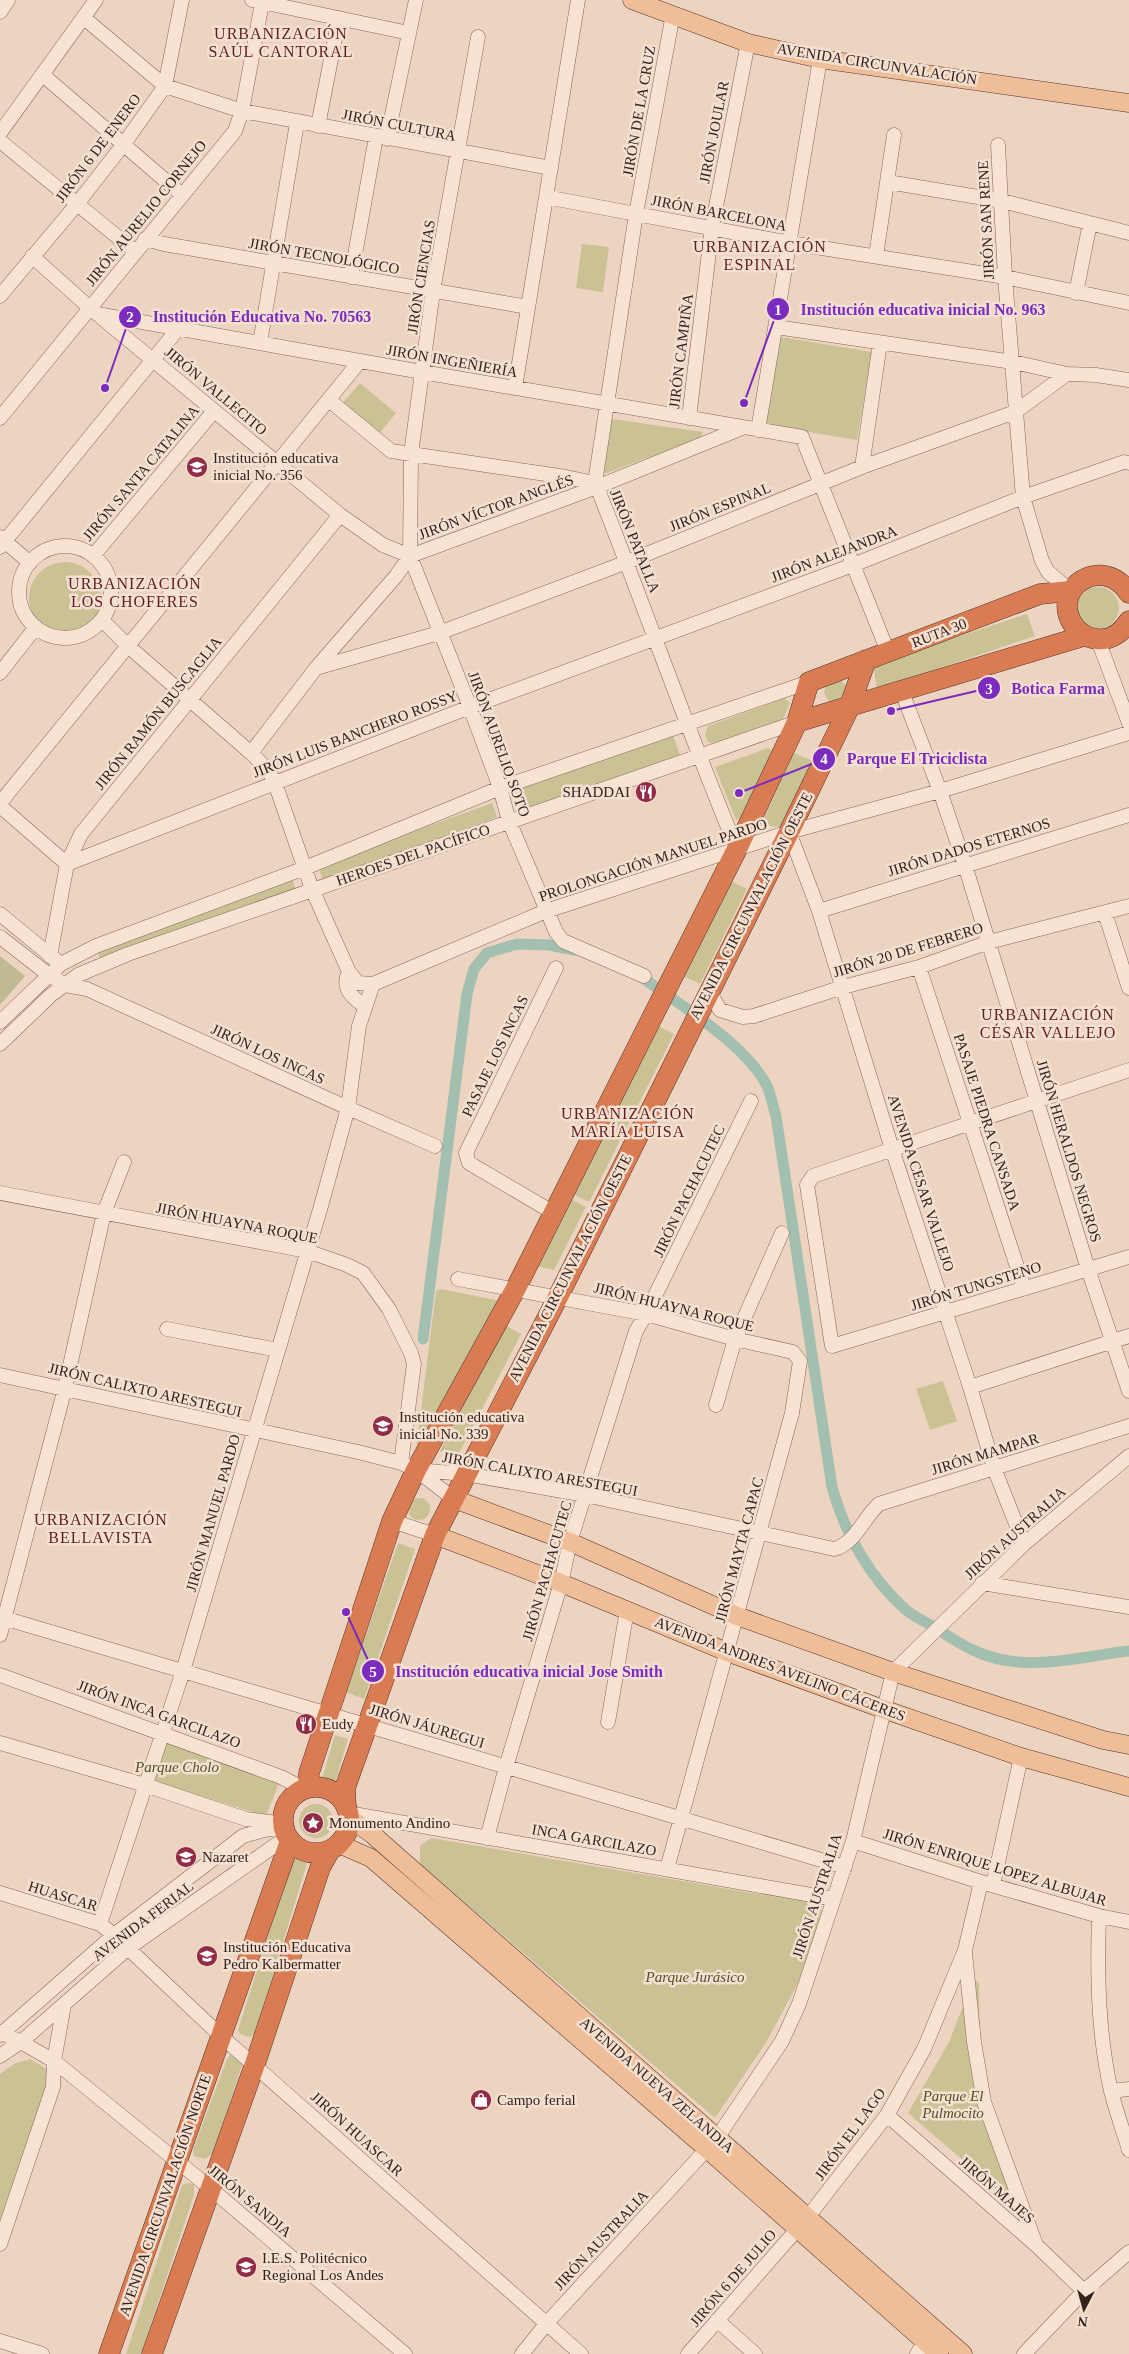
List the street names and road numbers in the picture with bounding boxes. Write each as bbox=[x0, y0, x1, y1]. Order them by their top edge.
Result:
street label: AVENIDA CIRCUNVALACIÓN bbox=[776, 40, 978, 88]
street label: JIRÓN DE LA CRUZ bbox=[620, 44, 658, 178]
street label: JIRÓN JOULAR bbox=[696, 80, 732, 184]
street label: JIRÓN 6 DE ENERO bbox=[52, 91, 144, 205]
street label: JIRÓN CULTURA bbox=[341, 106, 457, 144]
street label: JIRÓN AURELIO CORNEJO bbox=[82, 137, 210, 289]
street label: JIRÓN SAN RENE bbox=[975, 160, 997, 280]
street label: JIRÓN BARCELONA bbox=[650, 192, 788, 234]
street label: JIRÓN CIENCIAS bbox=[404, 219, 438, 335]
street label: JIRÓN TECNOLÓGICO bbox=[247, 235, 401, 277]
street label: JIRÓN CAMPIÑA bbox=[666, 293, 696, 409]
street label: JIRÓN INGEÑIERÍA bbox=[385, 342, 519, 380]
street label: JIRÓN VALLECITO bbox=[162, 344, 270, 438]
street label: JIRÓN SANTA CATALINA bbox=[80, 402, 202, 544]
street label: JIRÓN VÍCTOR ANGLÉS bbox=[416, 471, 576, 543]
street label: JIRÓN ESPINAL bbox=[667, 479, 773, 535]
street label: JIRÓN PATALLA bbox=[607, 487, 663, 595]
street label: JIRÓN ALEJANDRA bbox=[769, 523, 899, 585]
street label: RUTA 30 bbox=[909, 615, 969, 651]
street label: JIRÓN RAMÓN BUSCAGLIA bbox=[91, 633, 225, 793]
street label: JIRÓN AURELIO SOTO bbox=[465, 669, 533, 819]
street label: JIRÓN LUIS BANCHERO ROSSY bbox=[250, 687, 460, 781]
street label: AVENIDA CIRCUNVALACIÓN OESTE bbox=[686, 790, 816, 1022]
street label: PROLONGACIÓN MANUEL PARDO bbox=[537, 815, 769, 905]
street label: JIRÓN DADOS ETERNOS bbox=[886, 815, 1052, 879]
street label: HEROES DEL PACÍFICO bbox=[334, 821, 492, 889]
street label: JIRÓN 20 DE FEBRERO bbox=[831, 919, 985, 980]
street label: PASAJE LOS INCAS bbox=[459, 993, 531, 1119]
street label: JIRÓN LOS INCAS bbox=[209, 1021, 327, 1087]
street label: PASAJE PIEDRA CANSADA bbox=[951, 1031, 1023, 1213]
street label: JIRÓN HERALDOS NEGROS bbox=[1034, 1058, 1104, 1244]
street label: AVENIDA CESAR VALLEJO bbox=[885, 1093, 957, 1274]
street label: JIRÓN PACHACUTEC bbox=[650, 1122, 728, 1260]
street label: AVENIDA CIRCUNVALACIÓN OESTE bbox=[505, 1152, 635, 1384]
street label: JIRÓN HUAYNA ROQUE bbox=[155, 1199, 319, 1247]
street label: JIRÓN TUNGSTENO bbox=[909, 1258, 1044, 1314]
street label: JIRÓN HUAYNA ROQUE bbox=[592, 1279, 756, 1335]
street label: JIRÓN CALIXTO ARESTEGUI bbox=[47, 1360, 243, 1420]
street label: JIRÓN MAMPAR bbox=[929, 1430, 1041, 1478]
street label: JIRÓN MANUEL PARDO bbox=[183, 1432, 243, 1594]
street label: JIRÓN CALIXTO ARESTEGUI bbox=[441, 1449, 639, 1499]
street label: JIRÓN MAYTA CAPAC bbox=[712, 1475, 766, 1625]
street label: JIRÓN AUSTRALIA bbox=[961, 1483, 1069, 1583]
street label: JIRÓN PACHACUTEC bbox=[519, 1499, 575, 1643]
street label: AVENIDA ANDRES AVELINO CÁCERES bbox=[652, 1614, 908, 1724]
street label: JIRÓN INCA GARCILAZO bbox=[75, 1677, 243, 1751]
street label: JIRÓN JÁUREGUI bbox=[367, 1701, 487, 1751]
street label: INCA GARCILAZO bbox=[530, 1821, 658, 1859]
street label: JIRÓN ENRIQUE LOPEZ ALBUJAR bbox=[881, 1825, 1109, 1909]
street label: JIRÓN AUSTRALIA bbox=[789, 1831, 845, 1960]
street label: HUASCAR bbox=[26, 1878, 100, 1914]
street label: AVENIDA FERIAL bbox=[90, 1878, 196, 1964]
street label: AVENIDA NUEVA ZELANDIA bbox=[577, 2014, 737, 2156]
street label: AVENIDA CIRCUNVALACIÓN NORTE bbox=[116, 2072, 214, 2318]
street label: JIRÓN EL LAGO bbox=[811, 2085, 889, 2183]
street label: JIRÓN HUASCAR bbox=[308, 2089, 406, 2179]
street label: JIRÓN MAJES bbox=[956, 2153, 1038, 2227]
street label: JIRÓN SANDIA bbox=[205, 2162, 295, 2240]
street label: JIRÓN AUSTRALIA bbox=[551, 2187, 651, 2293]
street label: JIRÓN 6 DE JULIO bbox=[687, 2226, 779, 2330]

